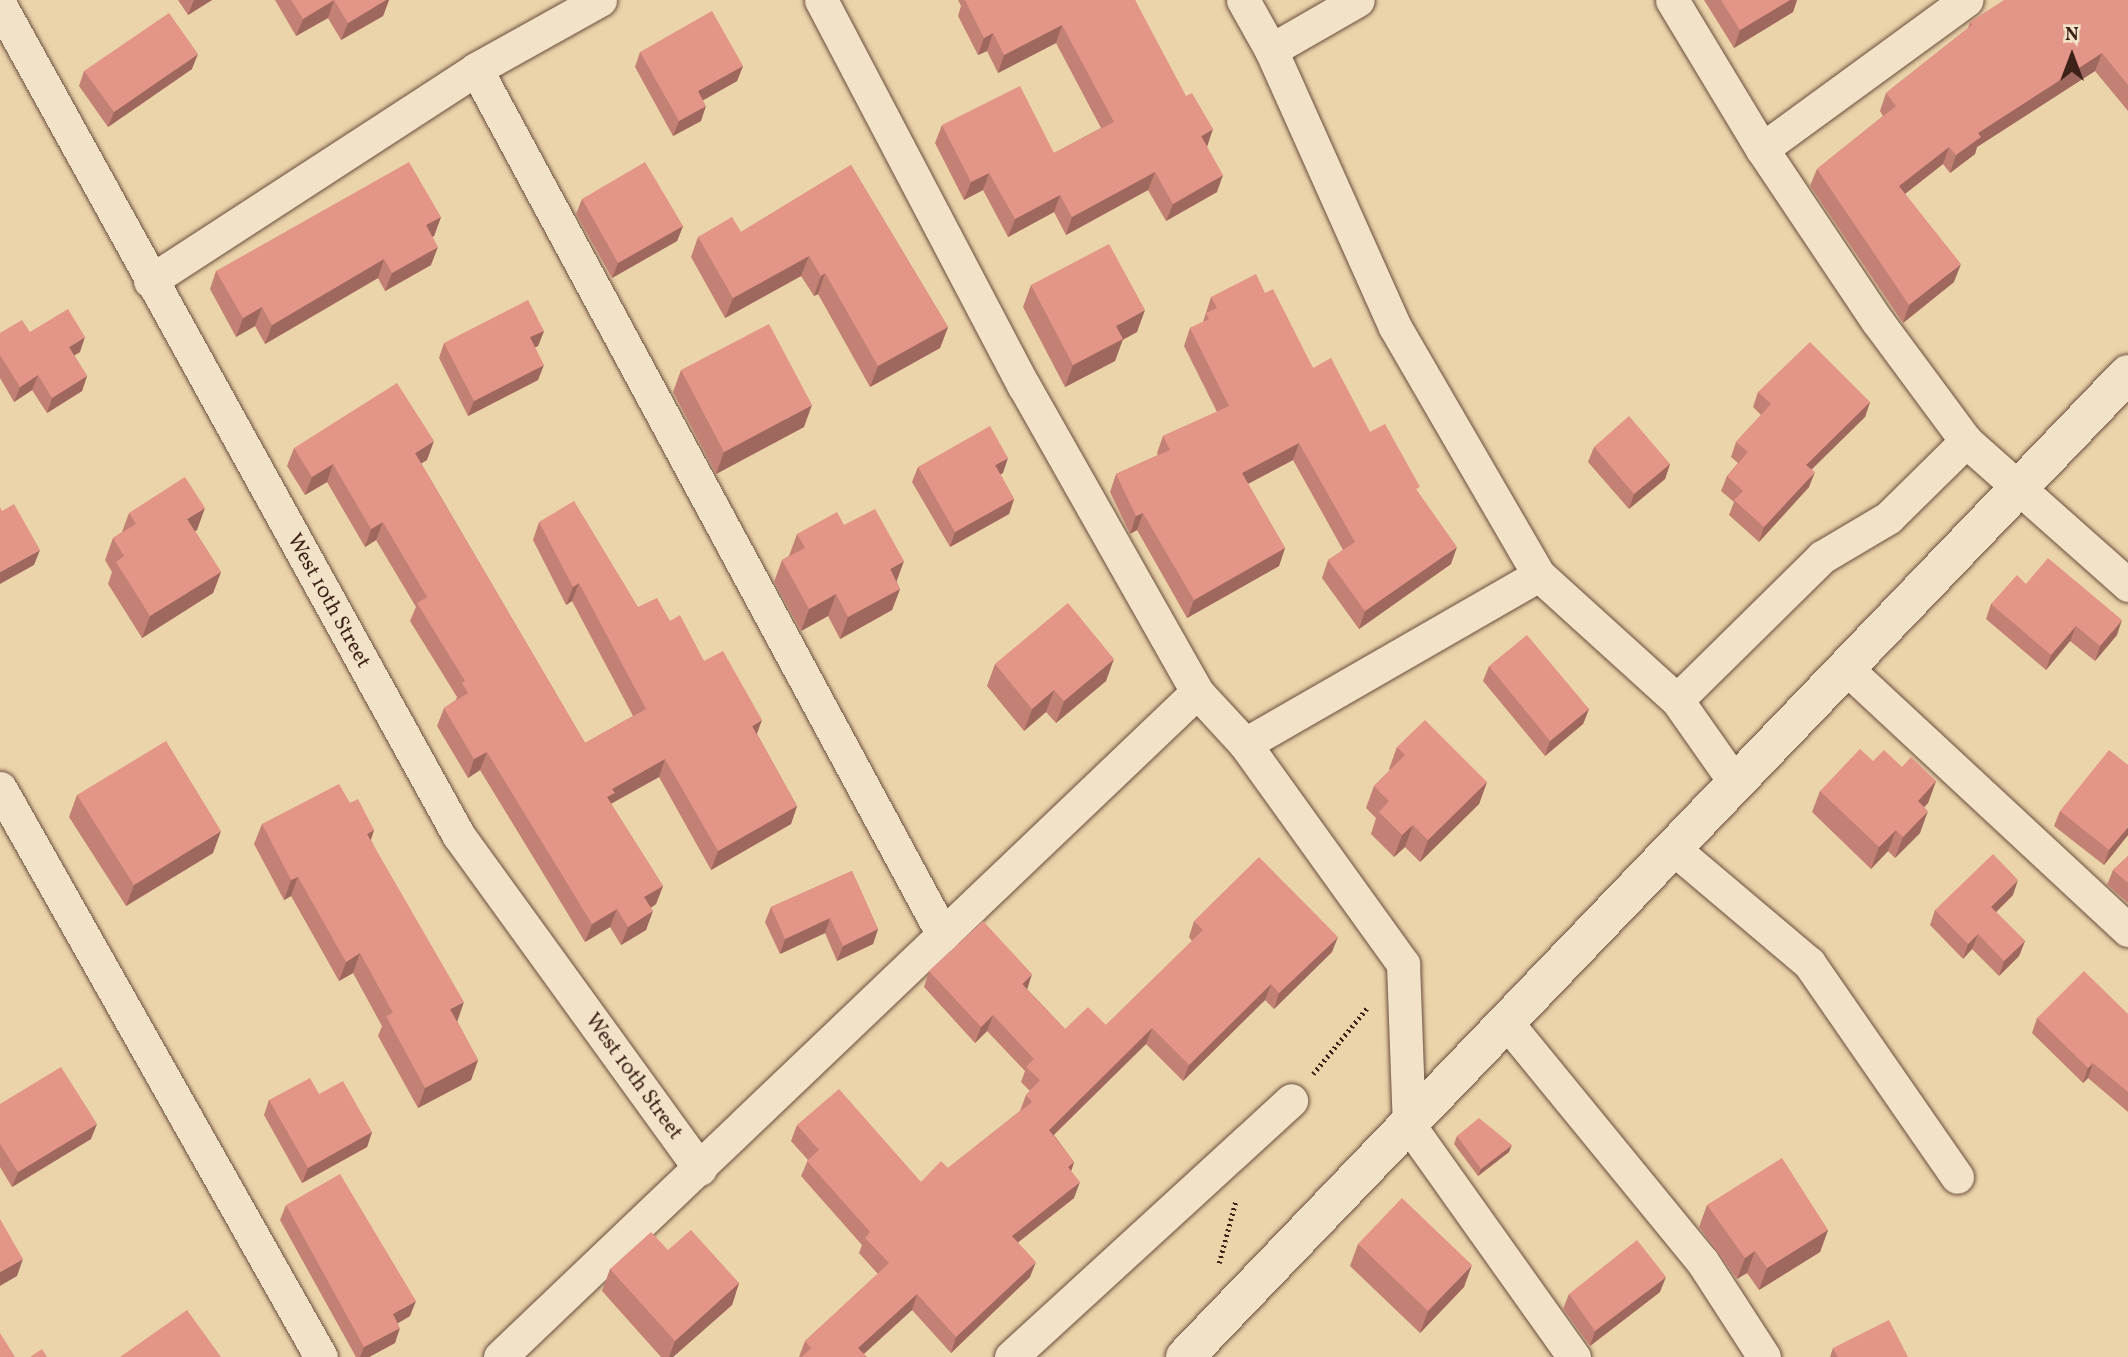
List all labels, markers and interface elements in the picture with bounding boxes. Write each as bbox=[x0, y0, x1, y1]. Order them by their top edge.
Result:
north arrow bbox=[2037, 21, 2107, 91]
text: N bbox=[2065, 22, 2079, 48]
street label: West 10th Street bbox=[281, 529, 375, 673]
street label: West 10th Street bbox=[579, 1009, 687, 1145]

